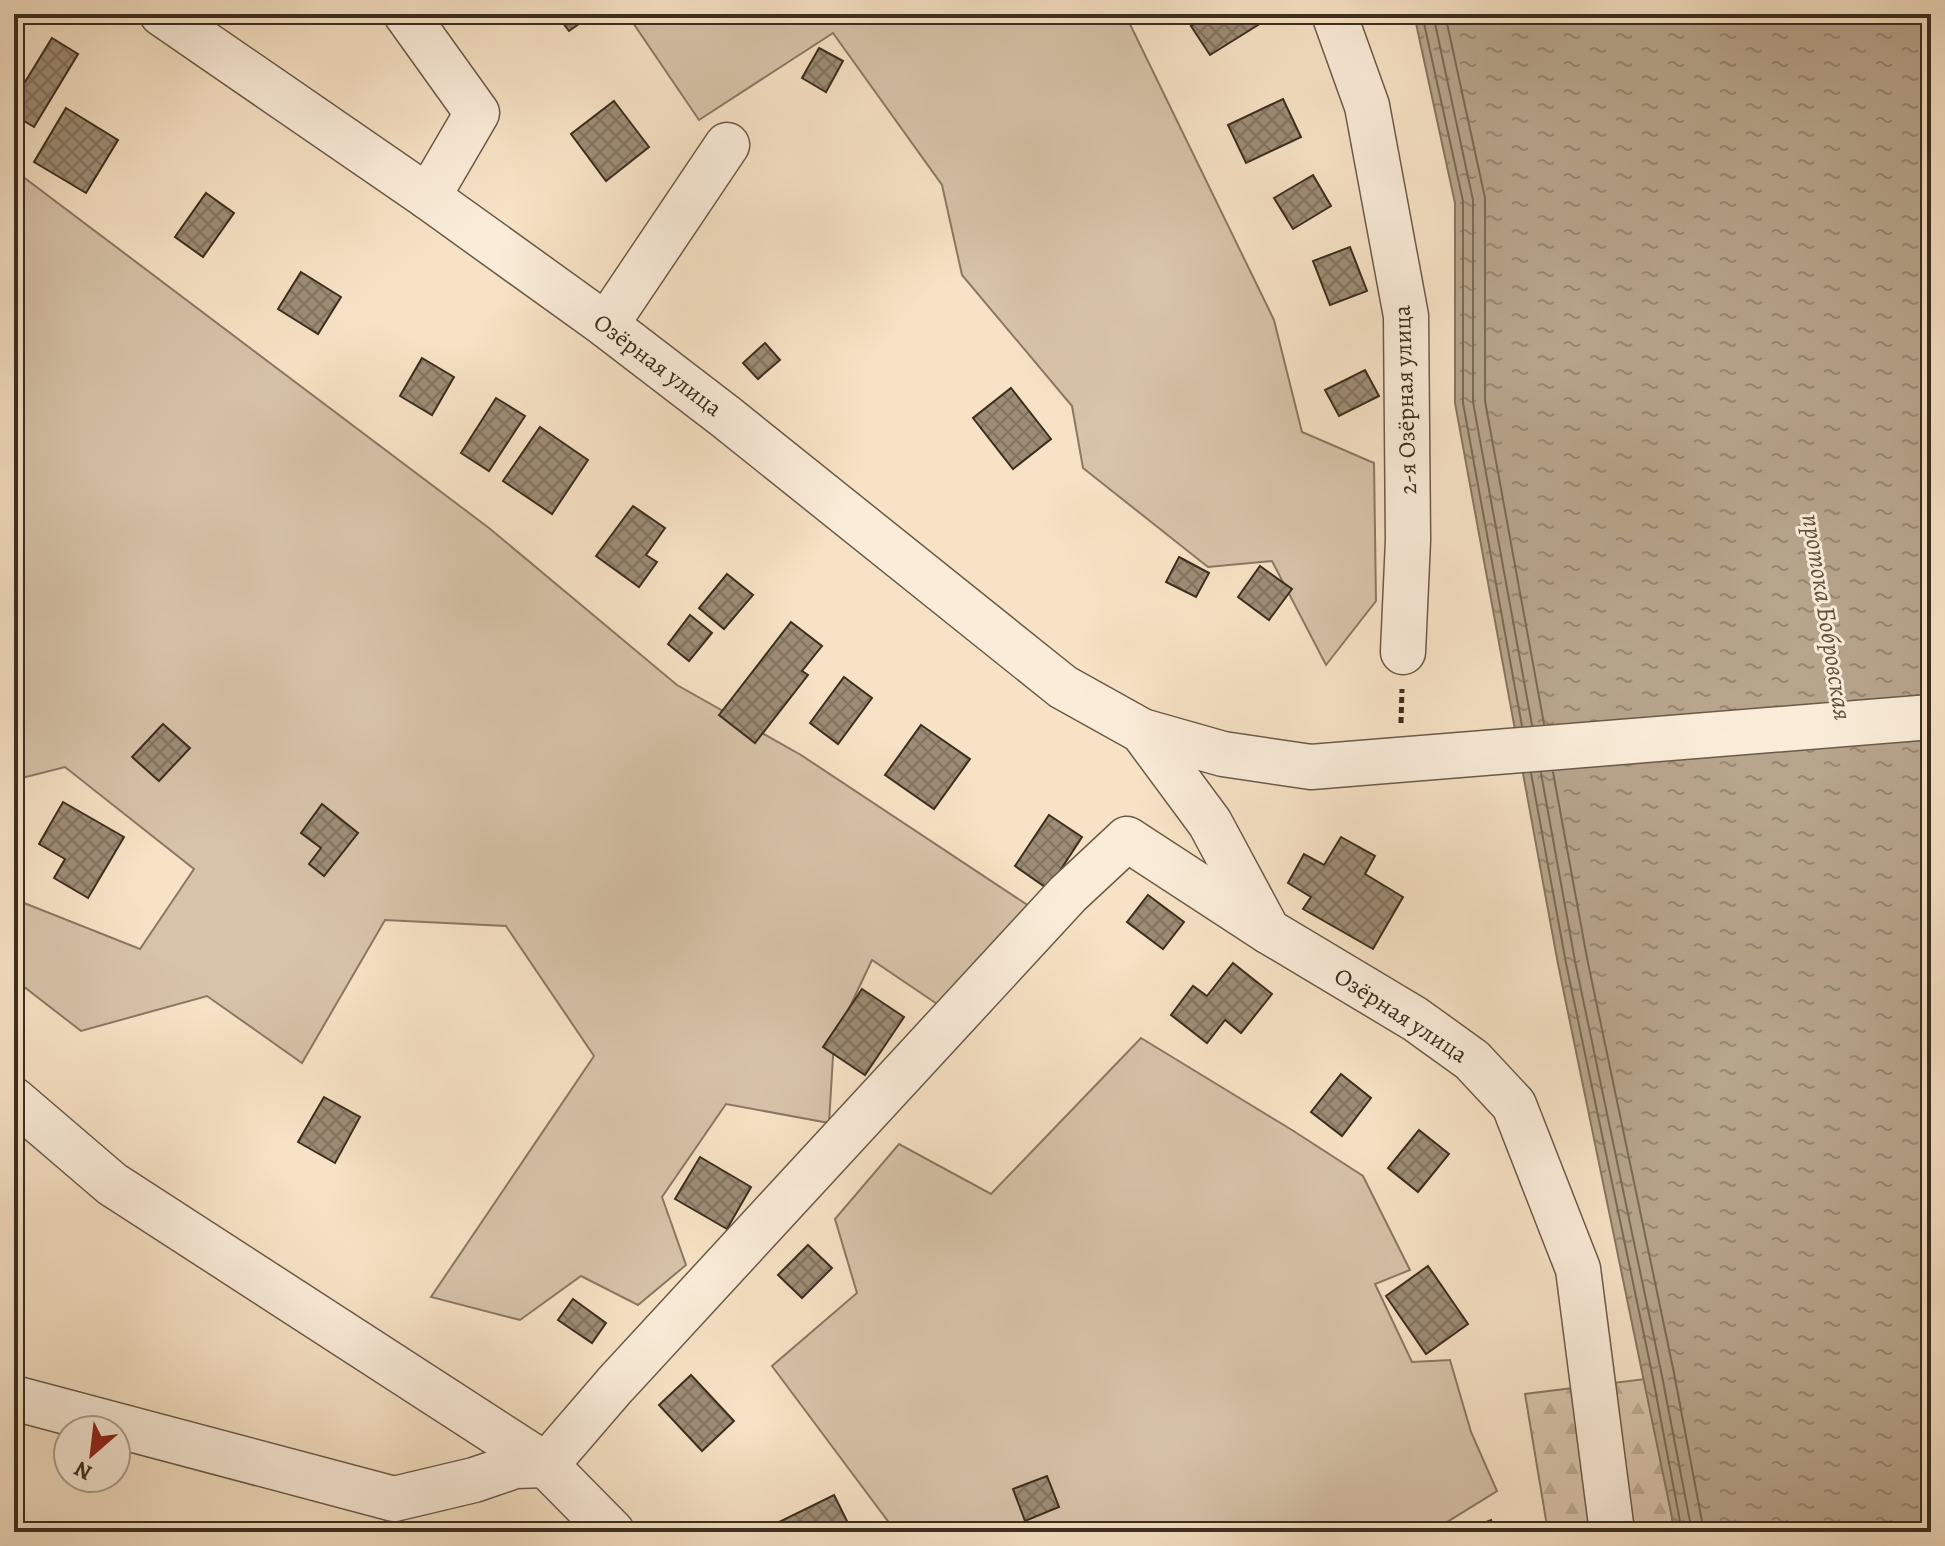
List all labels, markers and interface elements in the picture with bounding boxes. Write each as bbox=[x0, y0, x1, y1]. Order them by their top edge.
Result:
street label: 2-я Озёрная улица bbox=[1386, 305, 1424, 495]
street label: Озёрная улица bbox=[587, 306, 729, 424]
water label: протока Бобровская bbox=[1793, 511, 1861, 723]
street label: Озёрная улица bbox=[1328, 960, 1474, 1070]
north arrow bbox=[52, 1414, 132, 1494]
text: N bbox=[69, 1454, 97, 1488]

